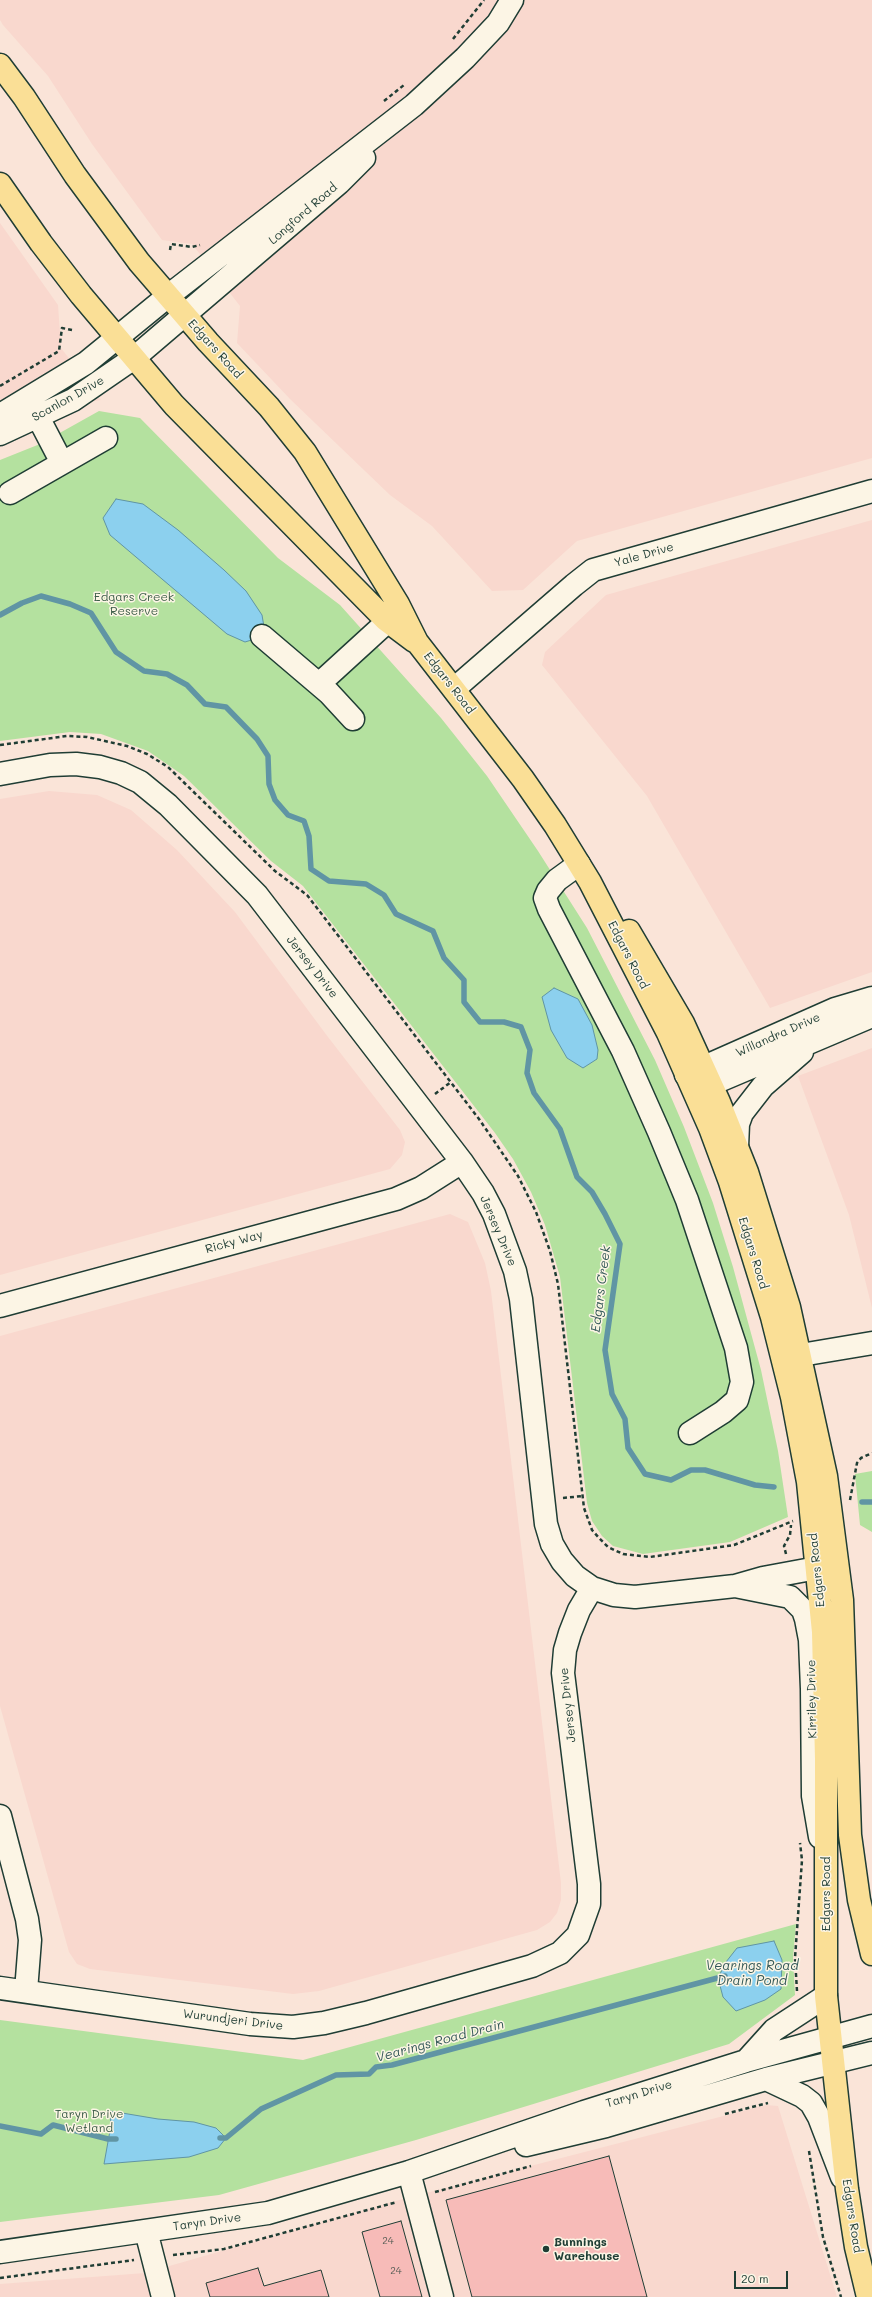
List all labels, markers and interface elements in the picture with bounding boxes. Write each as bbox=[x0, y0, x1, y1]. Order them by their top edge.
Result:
street label: Longford Road bbox=[266, 180, 340, 248]
street label: Edgars Road bbox=[185, 316, 245, 382]
street label: Scanlon Drive bbox=[29, 373, 107, 425]
street label: Yale Drive bbox=[613, 540, 675, 570]
park label: Edgars Creek Reserve bbox=[94, 590, 174, 618]
street label: Edgars Road bbox=[420, 649, 478, 717]
street label: Edgars Road bbox=[605, 919, 651, 991]
street label: Jersey Drive bbox=[283, 933, 341, 1001]
street label: Willandra Drive bbox=[733, 1010, 823, 1060]
street label: Jersey Drive bbox=[477, 1194, 519, 1268]
street label: Edgars Road bbox=[735, 1215, 771, 1291]
street label: Ricky Way bbox=[204, 1227, 264, 1257]
water label: Edgars Creek bbox=[588, 1245, 614, 1333]
street label: Edgars Road bbox=[806, 1532, 828, 1608]
street label: Kirriley Drive bbox=[804, 1659, 820, 1739]
street label: Jersey Drive bbox=[557, 1667, 579, 1743]
street label: Edgars Road bbox=[819, 1857, 833, 1931]
water label: Vearings Road Drain Pond bbox=[706, 1958, 798, 1989]
street label: Wurundjeri Drive bbox=[182, 2007, 284, 2033]
water label: Vearings Road Drain bbox=[374, 2016, 506, 2066]
street label: Taryn Drive bbox=[604, 2077, 674, 2111]
park label: Taryn Drive Wetland bbox=[55, 2107, 123, 2135]
street label: Edgars Road bbox=[839, 2178, 865, 2254]
street label: Taryn Drive bbox=[172, 2210, 242, 2234]
house number: 24 bbox=[382, 2235, 394, 2247]
place label: Bunnings Warehouse bbox=[554, 2235, 619, 2263]
marker: Bunnings Warehouse bbox=[541, 2244, 551, 2254]
scale bar bbox=[736, 2263, 790, 2289]
house number: 24 bbox=[390, 2265, 402, 2277]
text: 20 m bbox=[741, 2270, 769, 2286]

